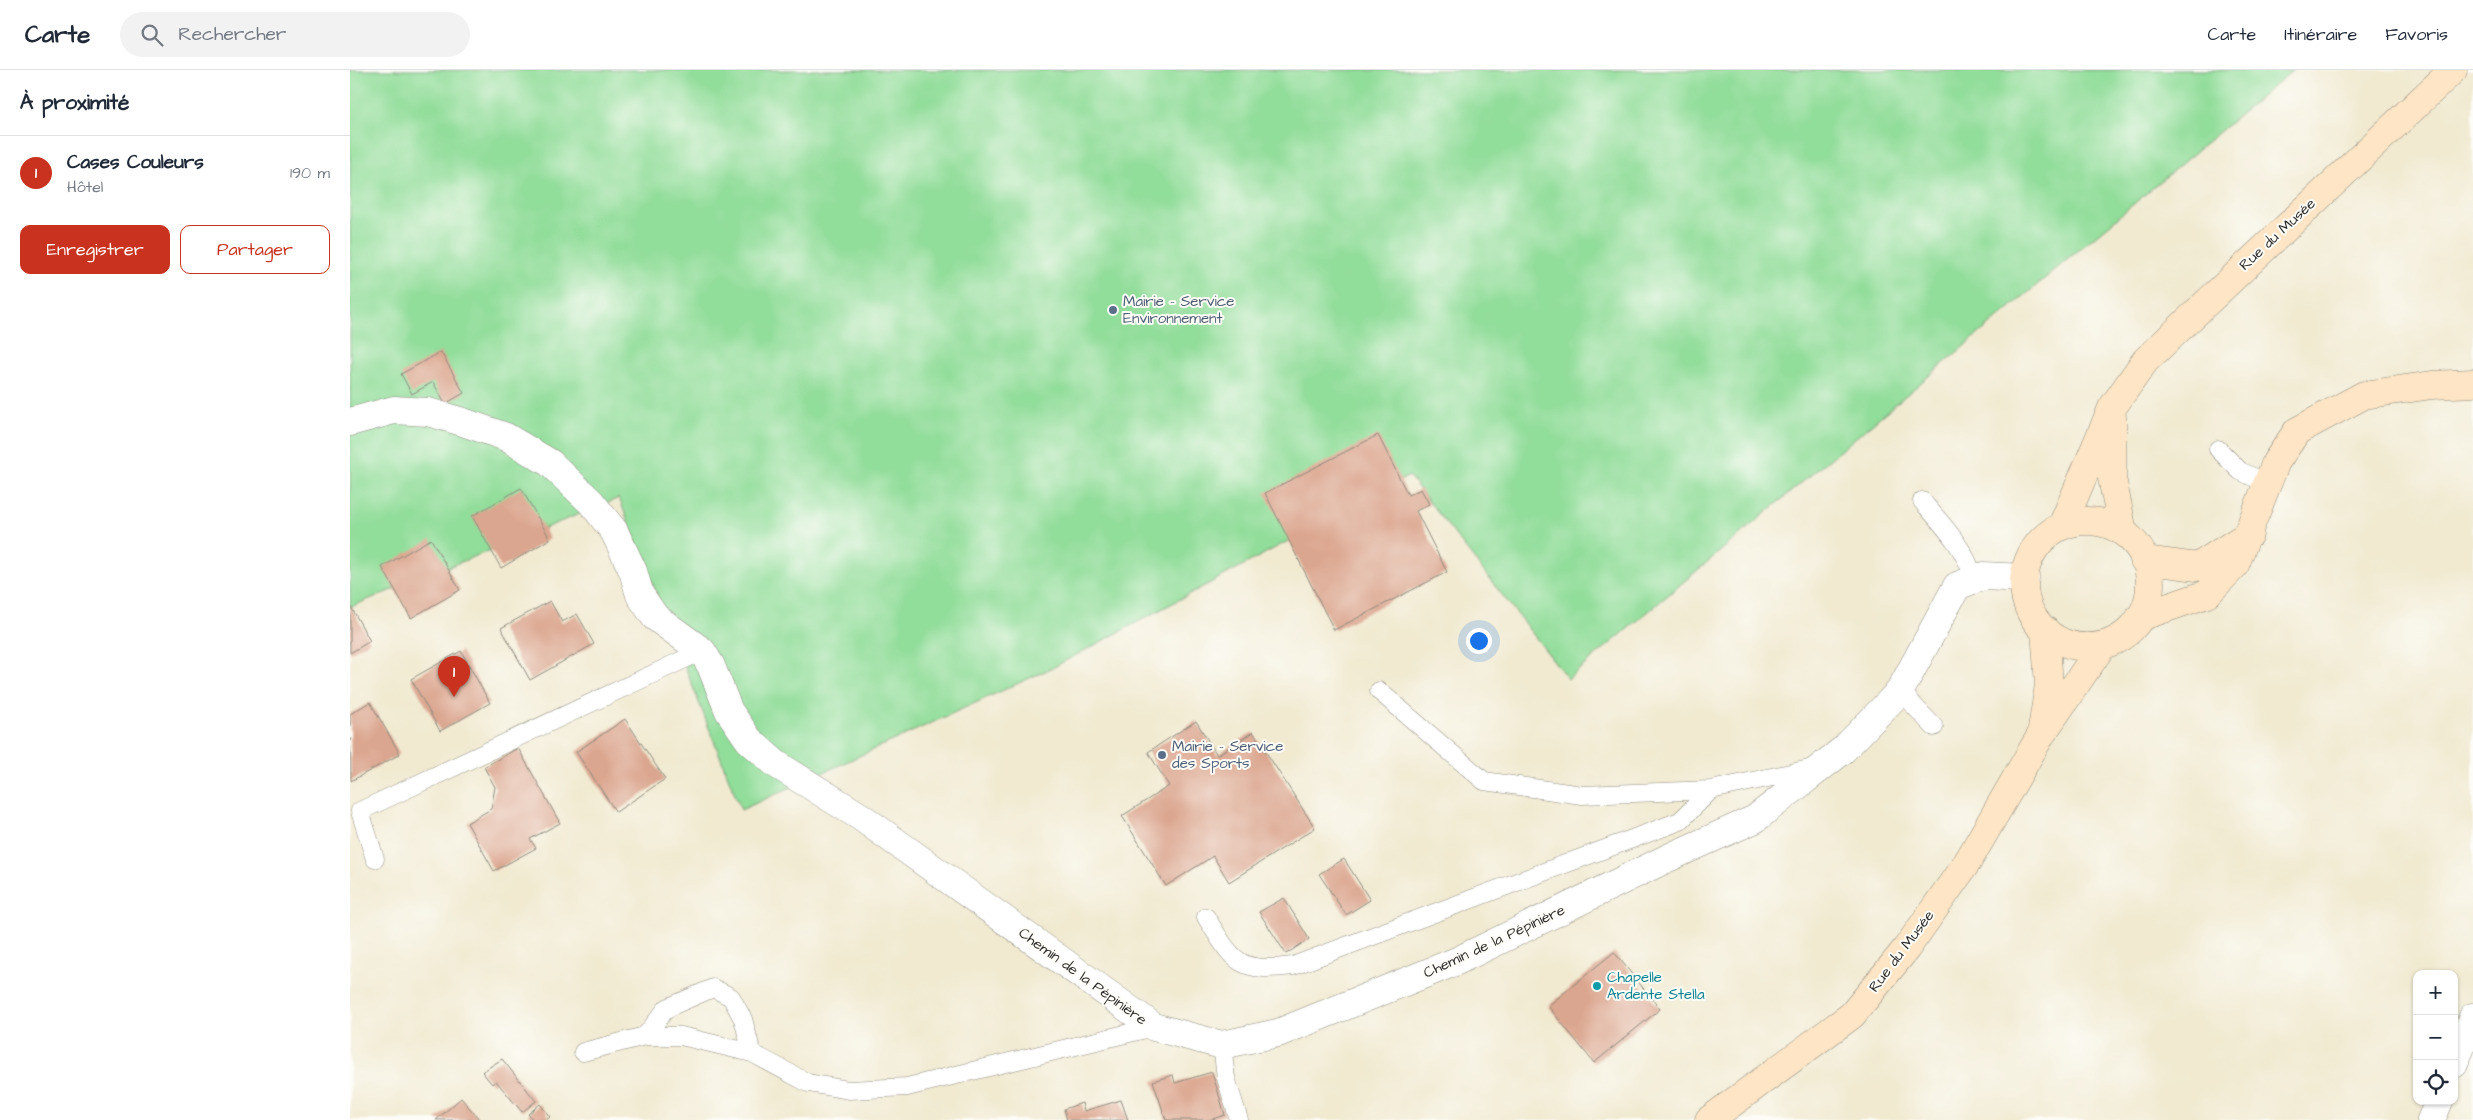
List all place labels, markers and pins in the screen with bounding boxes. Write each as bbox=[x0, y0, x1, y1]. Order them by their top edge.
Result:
place label: Mairie - Service Environnement bbox=[1123, 291, 1234, 329]
marker: Mairie - Service Environnement bbox=[1107, 304, 1119, 316]
pin: 1 bbox=[438, 656, 470, 697]
place label: Mairie - Service des Sports bbox=[1172, 736, 1283, 774]
marker: Mairie - Service des Sports bbox=[1156, 749, 1168, 761]
place label: Chapelle Ardente Stella bbox=[1607, 967, 1705, 1005]
marker: Chapelle Ardente Stella bbox=[1591, 980, 1603, 992]

